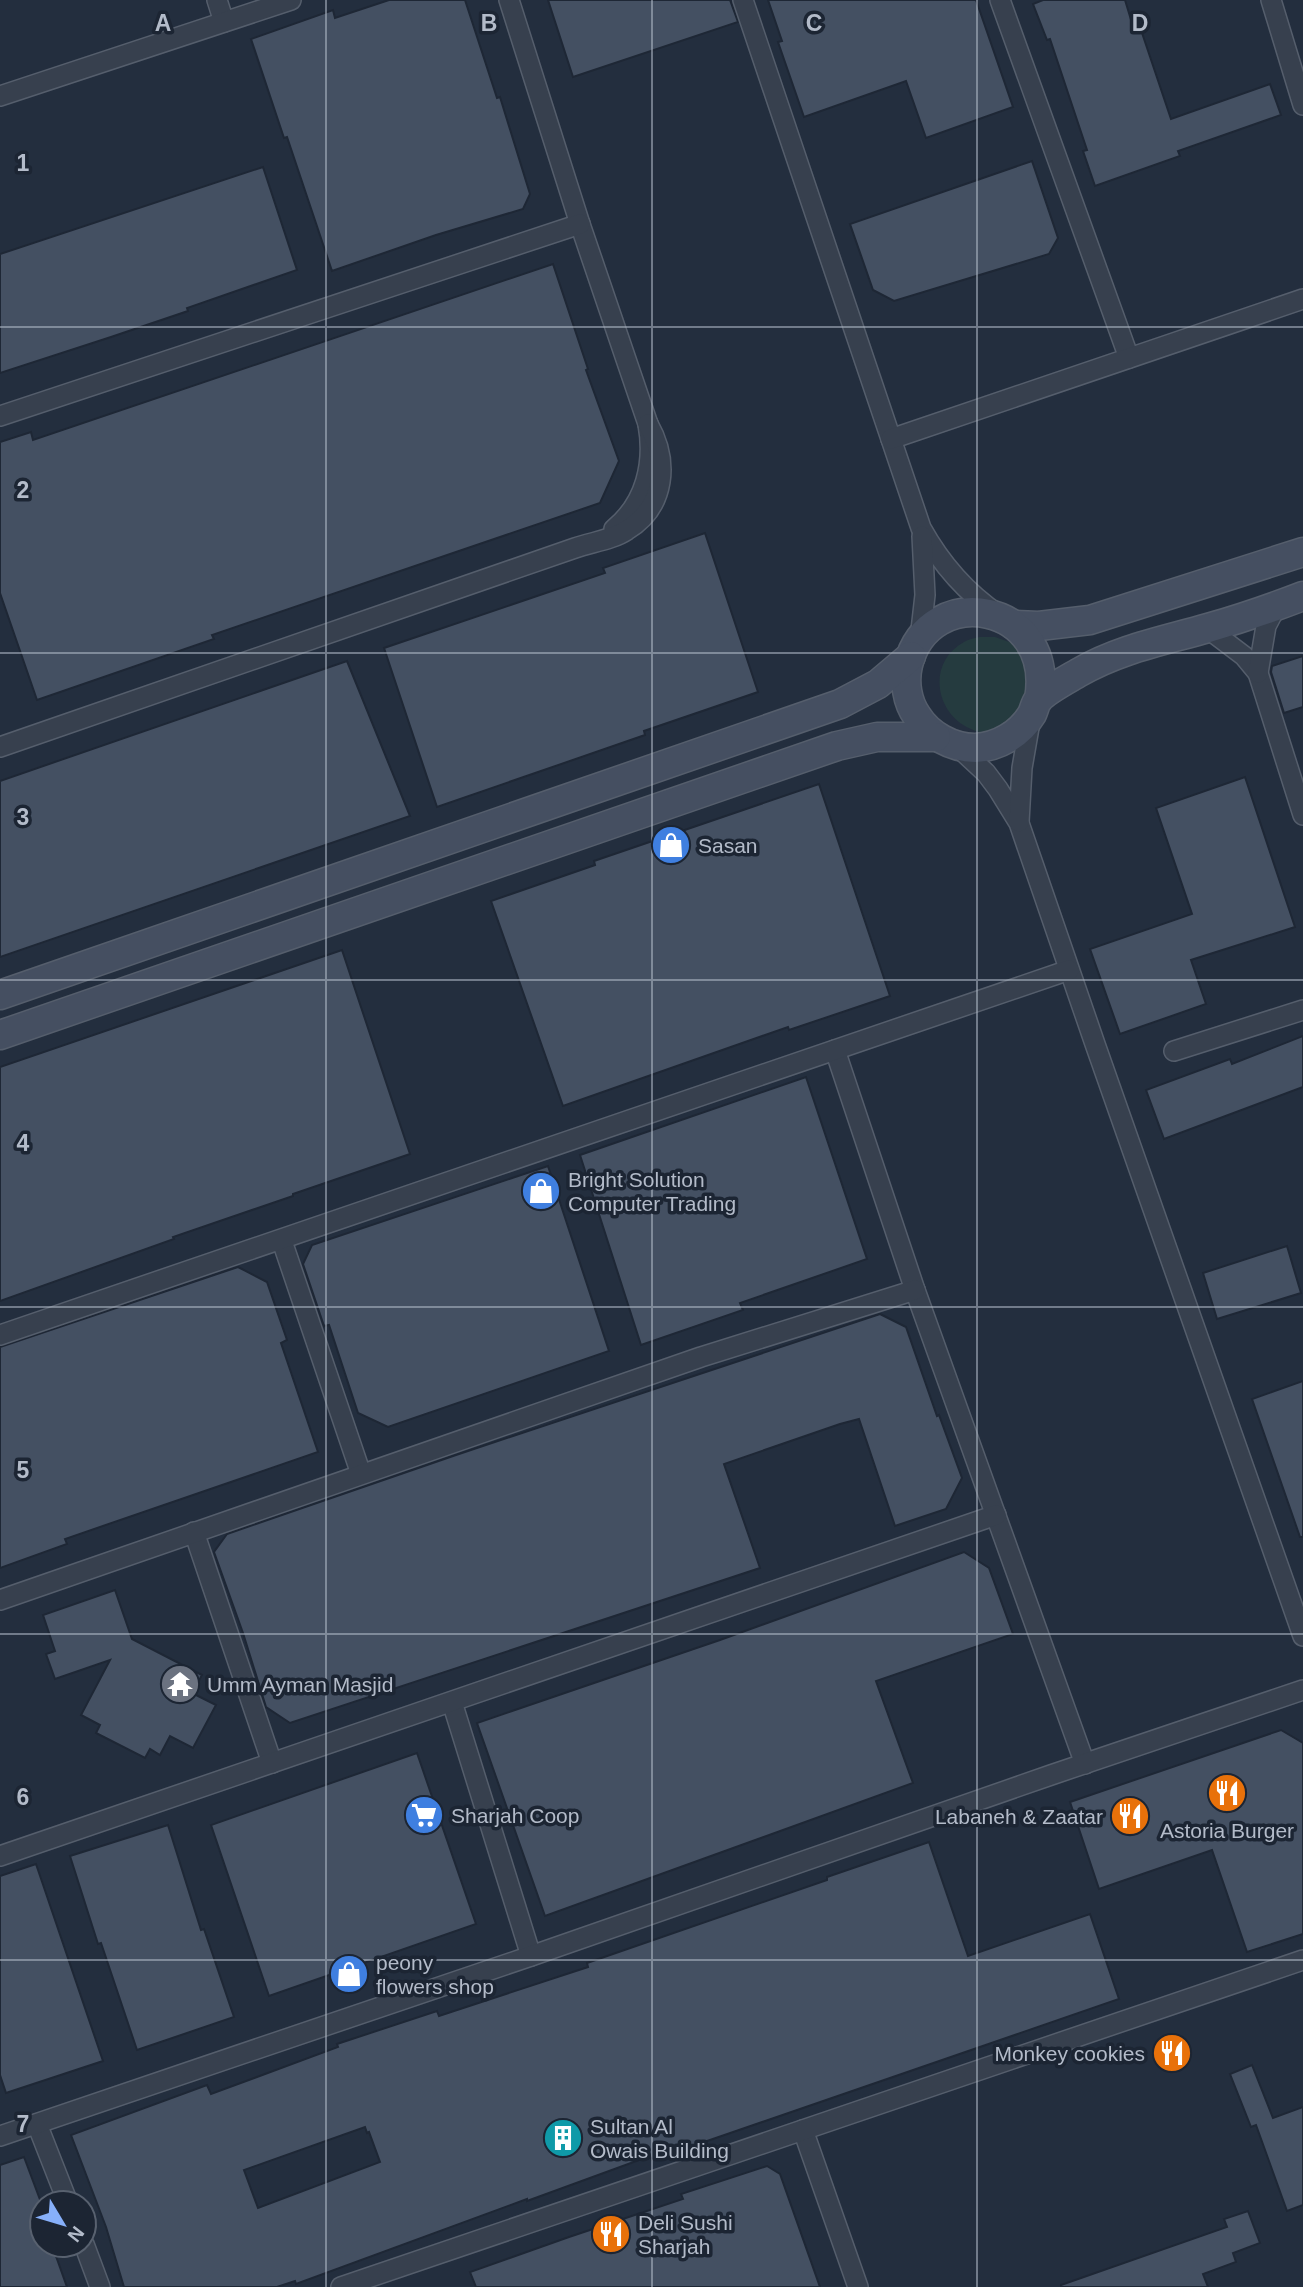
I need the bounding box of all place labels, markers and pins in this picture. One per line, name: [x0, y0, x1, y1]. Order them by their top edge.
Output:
shop icon: Sasan: [650, 824, 692, 866]
place label: Sasan: [698, 834, 758, 857]
place label: Bright Solution Computer Trading: [568, 1168, 736, 1215]
shop icon: Bright Solution Computer Trading: [520, 1170, 562, 1212]
temple icon: Umm Ayman Masjid: [159, 1663, 201, 1705]
place label: Umm Ayman Masjid: [207, 1673, 393, 1696]
restaurant icon: Astoria Burger: [1206, 1772, 1248, 1814]
supermarket icon: Sharjah Coop: [403, 1794, 445, 1836]
restaurant icon: Labaneh & Zaatar: [1109, 1795, 1151, 1837]
place label: Sharjah Coop: [451, 1804, 579, 1827]
place label: Labaneh & Zaatar: [935, 1805, 1103, 1828]
place label: Astoria Burger: [1160, 1819, 1294, 1842]
place label: peony flowers shop: [376, 1951, 494, 1998]
shop icon: peony flowers shop: [328, 1953, 370, 1995]
restaurant icon: Monkey cookies: [1151, 2032, 1193, 2074]
place label: Monkey cookies: [994, 2042, 1145, 2065]
place label: Sultan Al Owais Building: [590, 2115, 729, 2162]
building icon: Sultan Al Owais Building: [542, 2117, 584, 2159]
place label: Deli Sushi Sharjah: [638, 2211, 733, 2258]
restaurant icon: Deli Sushi Sharjah: [590, 2213, 632, 2255]

